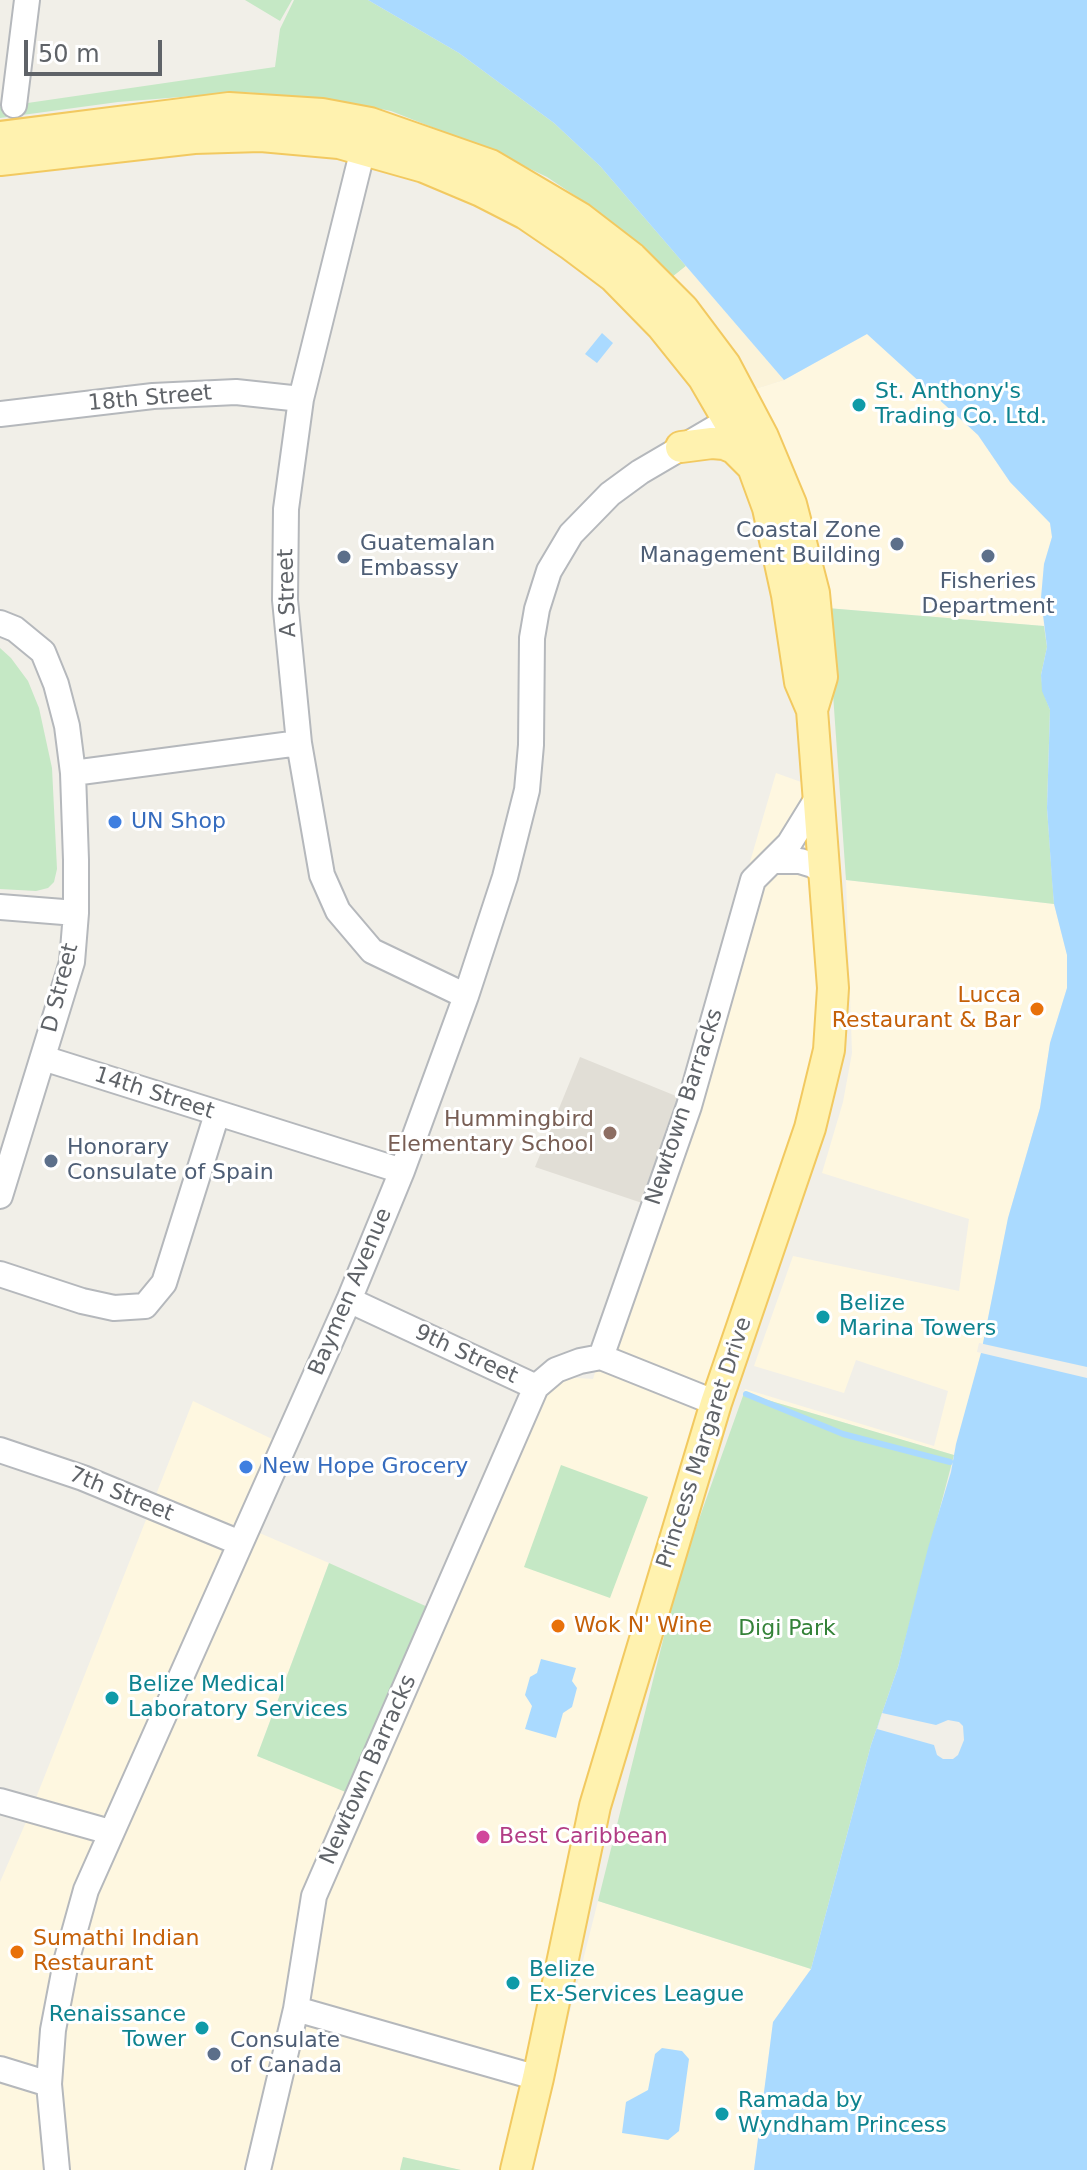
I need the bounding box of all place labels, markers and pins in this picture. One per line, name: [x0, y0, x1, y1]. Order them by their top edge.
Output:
place label: St. Anthony's Trading Co. Ltd.: [875, 379, 1047, 430]
marker: St. Anthony's Trading Co. Ltd.: [850, 396, 868, 414]
place label: Coastal Zone Management Building: [640, 518, 881, 570]
place label: Guatemalan Embassy: [360, 531, 495, 582]
marker: Coastal Zone Management Building: [888, 535, 906, 553]
marker: Fisheries Department: [979, 547, 997, 565]
marker: Guatemalan Embassy: [335, 548, 353, 566]
place label: Fisheries Department: [921, 569, 1055, 620]
place label: UN Shop: [131, 809, 226, 835]
marker: UN Shop: [106, 813, 124, 831]
place label: Lucca Restaurant & Bar: [832, 983, 1021, 1034]
marker: Lucca Restaurant & Bar: [1028, 1000, 1046, 1018]
place label: Hummingbird Elementary School: [387, 1107, 594, 1158]
marker: Hummingbird Elementary School: [601, 1124, 619, 1142]
place label: Honorary Consulate of Spain: [67, 1135, 274, 1186]
marker: Honorary Consulate of Spain: [42, 1152, 60, 1170]
place label: Belize Marina Towers: [839, 1291, 996, 1342]
marker: Belize Marina Towers: [814, 1308, 832, 1326]
place label: New Hope Grocery: [262, 1454, 468, 1480]
marker: New Hope Grocery: [237, 1458, 255, 1476]
place label: Wok N' Wine: [574, 1613, 712, 1639]
marker: Wok N' Wine: [549, 1617, 567, 1635]
place label: Belize Medical Laboratory Services: [128, 1672, 348, 1724]
marker: Belize Medical Laboratory Services: [103, 1689, 121, 1707]
place label: Best Caribbean: [499, 1824, 668, 1850]
marker: Best Caribbean: [474, 1828, 492, 1846]
place label: Sumathi Indian Restaurant: [33, 1926, 199, 1978]
marker: Sumathi Indian Restaurant: [8, 1943, 26, 1961]
place label: Belize Ex-Services League: [529, 1957, 744, 2008]
marker: Belize Ex-Services League: [504, 1974, 522, 1992]
place label: Renaissance Tower: [49, 2002, 186, 2054]
marker: Renaissance Tower: [193, 2019, 211, 2037]
place label: Consulate of Canada: [230, 2028, 342, 2080]
marker: Consulate of Canada: [205, 2045, 223, 2063]
place label: Ramada by Wyndham Princess: [738, 2088, 947, 2140]
marker: Ramada by Wyndham Princess: [713, 2105, 731, 2123]

